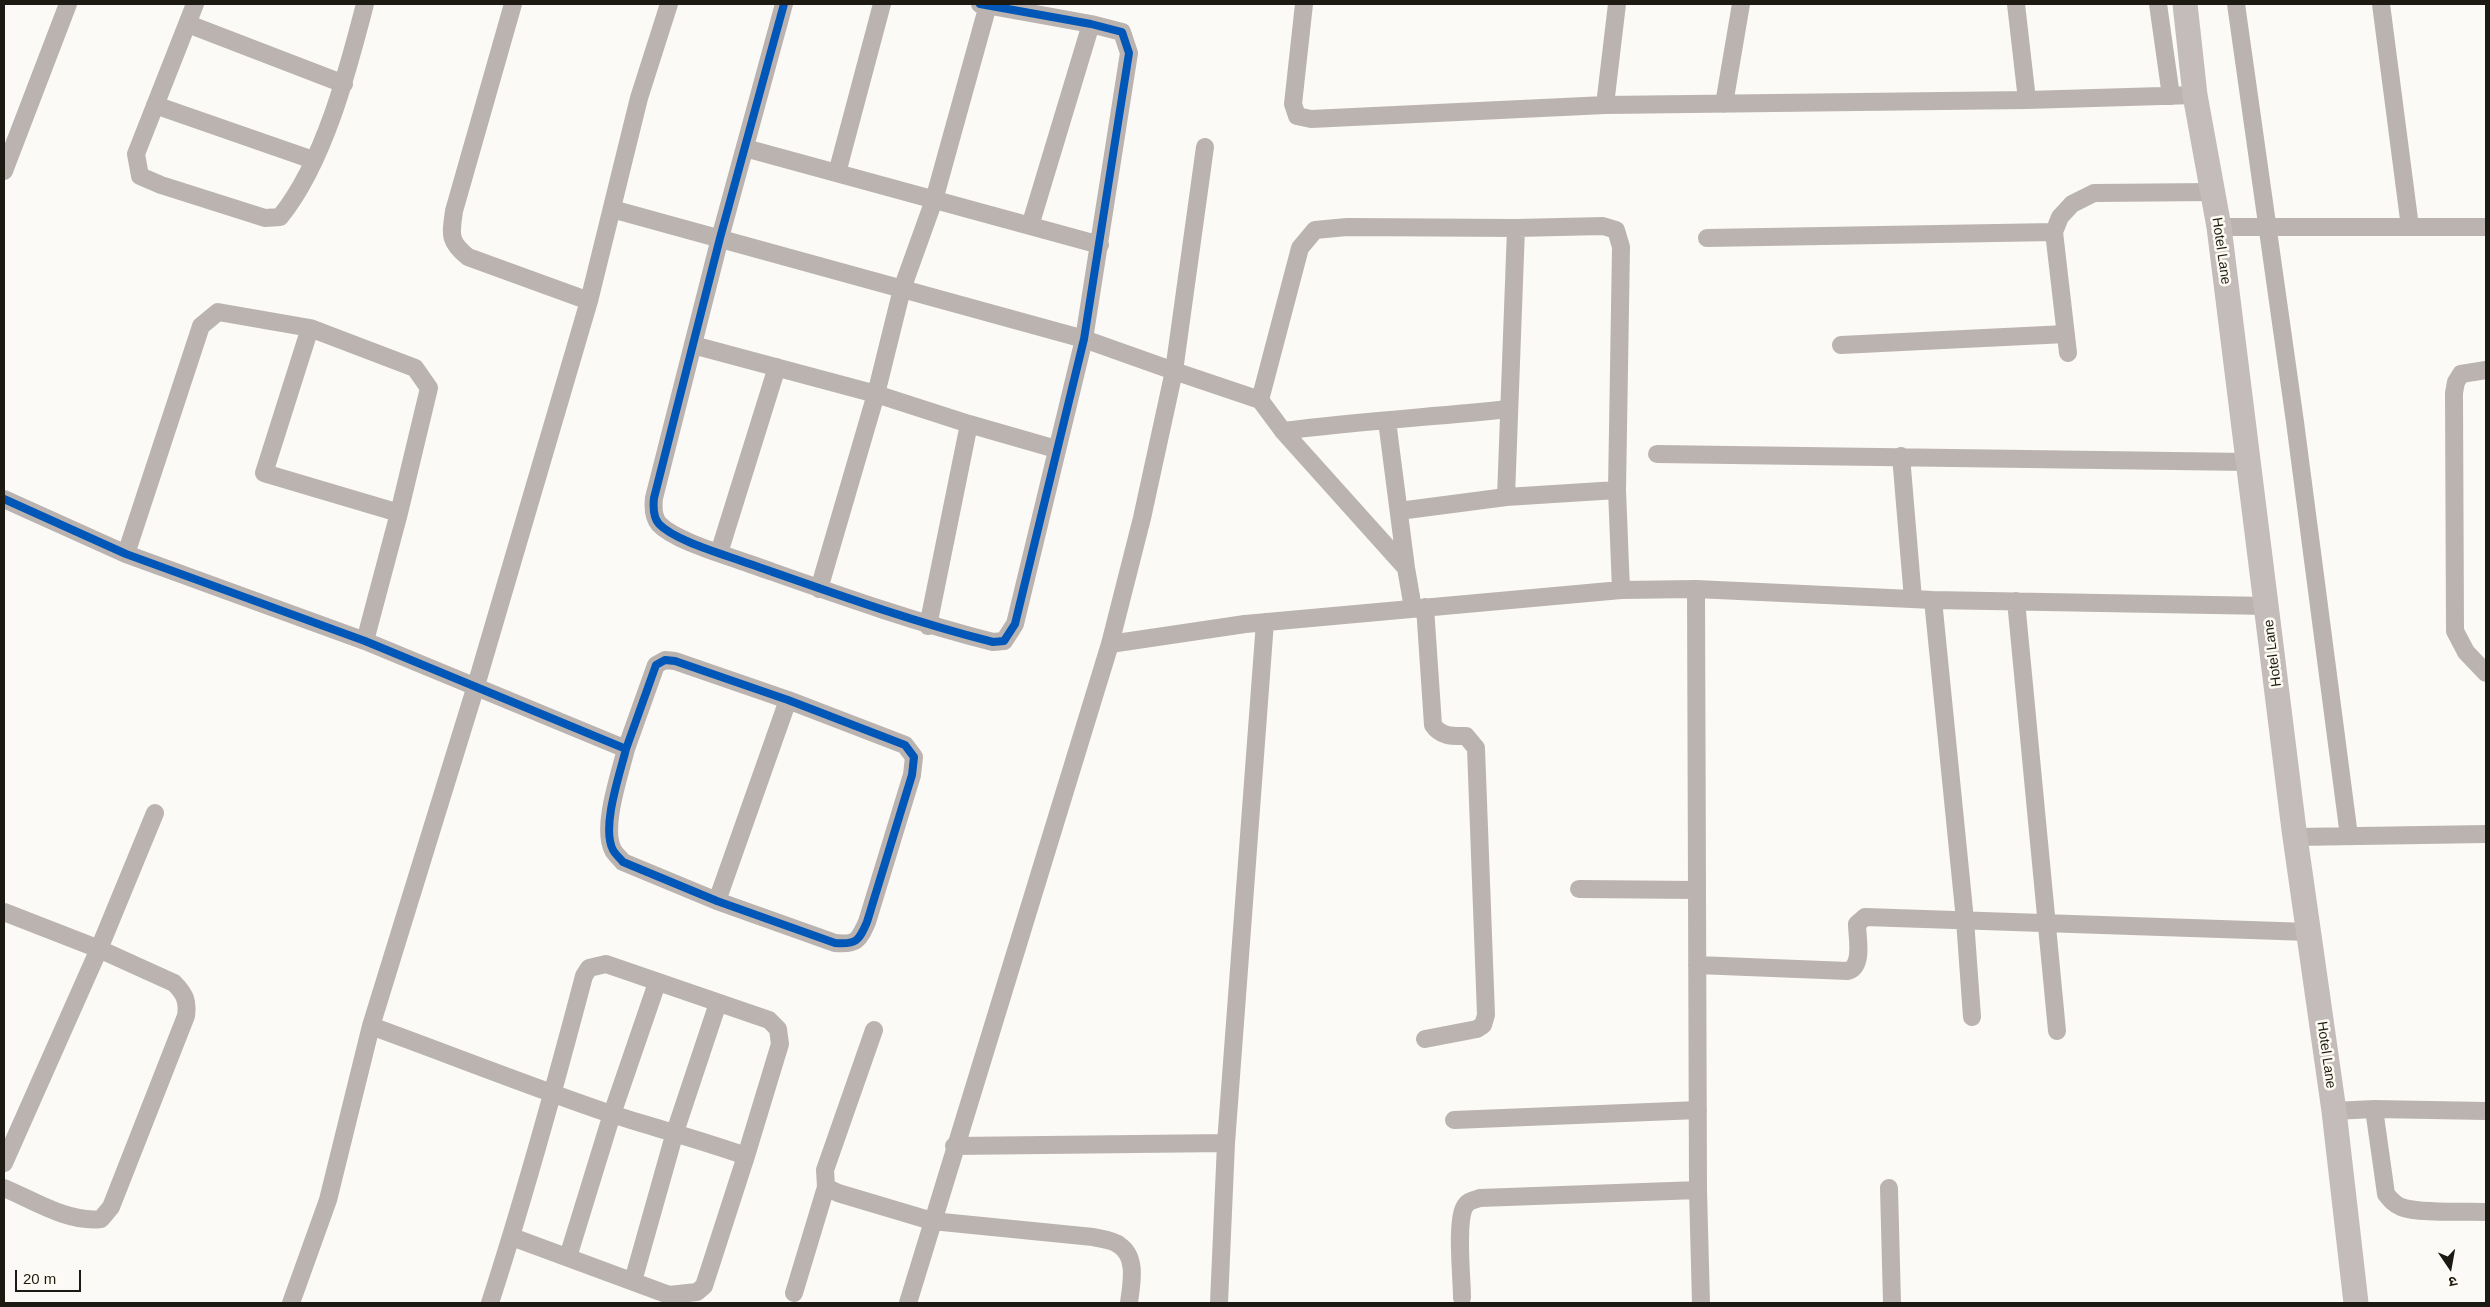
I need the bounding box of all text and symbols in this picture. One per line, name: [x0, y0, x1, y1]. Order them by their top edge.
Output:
street label: Hotel Lane: [2208, 216, 2234, 286]
street label: Hotel Lane: [2261, 618, 2285, 688]
street label: Hotel Lane: [2313, 1020, 2339, 1090]
north arrow: [2425, 1242, 2475, 1292]
scale bar: [18, 1260, 84, 1292]
text: 20 m: [23, 1270, 56, 1287]
text: उ: [2447, 1273, 2459, 1290]

